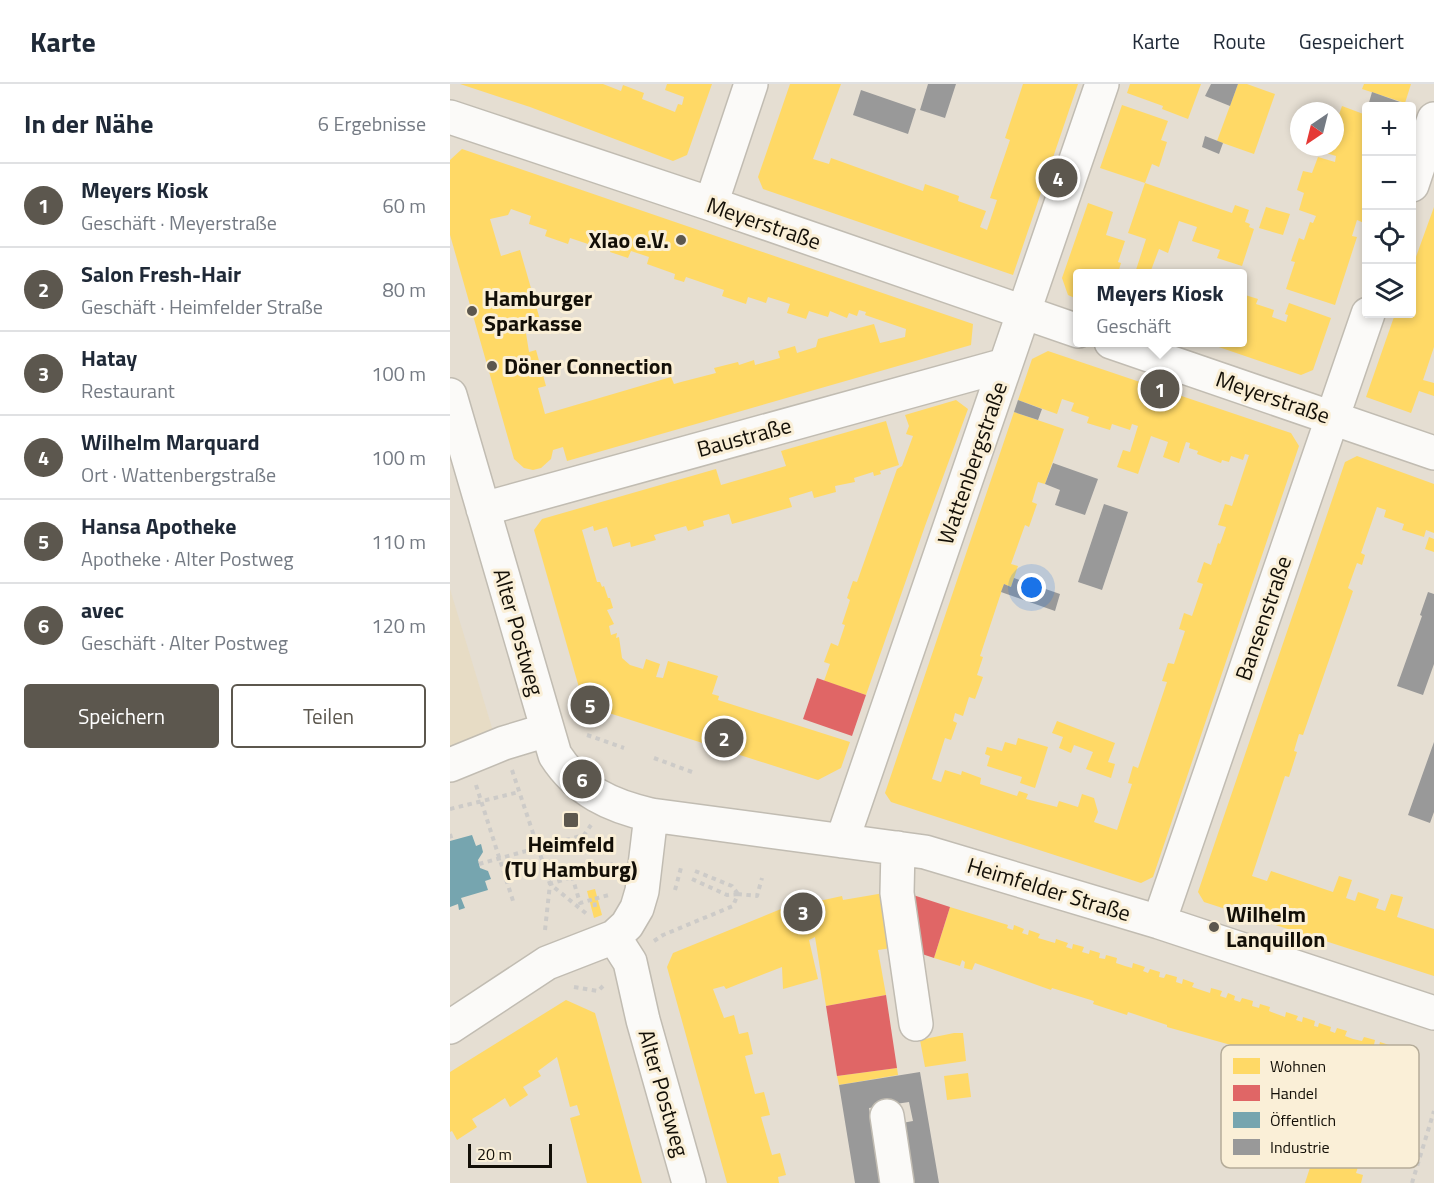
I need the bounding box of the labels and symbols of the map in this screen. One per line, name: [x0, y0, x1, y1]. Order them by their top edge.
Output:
north arrow: [1290, 102, 1344, 156]
pin: 4: [1038, 156, 1078, 200]
street label: Meyerstraße: [702, 188, 826, 258]
place label: Xlao e.V.: [589, 223, 669, 257]
marker: Xlao e.V.: [674, 233, 688, 247]
place label: Hamburger Sparkasse: [484, 281, 592, 340]
marker: Hamburger Sparkasse: [465, 304, 479, 318]
place label: Döner Connection: [504, 349, 673, 383]
marker: Döner Connection: [485, 359, 499, 373]
street label: Meyerstraße: [1211, 362, 1335, 432]
pin: 1: [1140, 366, 1180, 412]
street label: Wattenbergstraße: [928, 377, 1016, 549]
street label: Baustraße: [693, 408, 795, 466]
street label: Bansenstraße: [1226, 551, 1300, 685]
street label: Alter Postweg: [485, 564, 553, 700]
your location: [1017, 573, 1046, 602]
pin: 5: [570, 682, 610, 728]
pin: 2: [704, 716, 744, 760]
pin: 6: [562, 756, 602, 802]
marker: Heimfeld (TU Hamburg): [562, 811, 580, 829]
place label: Heimfeld (TU Hamburg): [504, 827, 638, 886]
street label: Heimfelder Straße: [963, 848, 1135, 930]
pin: 3: [784, 890, 822, 934]
place label: Wilhelm Lanquillon: [1226, 897, 1325, 956]
marker: Wilhelm Lanquillon: [1207, 920, 1221, 934]
street label: Alter Postweg: [630, 1025, 698, 1161]
legend: [1221, 1045, 1419, 1168]
text: Wohnen: [1270, 1054, 1326, 1078]
text: Handel: [1270, 1081, 1318, 1105]
text: Öffentlich: [1270, 1108, 1336, 1132]
text: Industrie: [1270, 1135, 1330, 1159]
scale bar: [468, 1141, 552, 1168]

